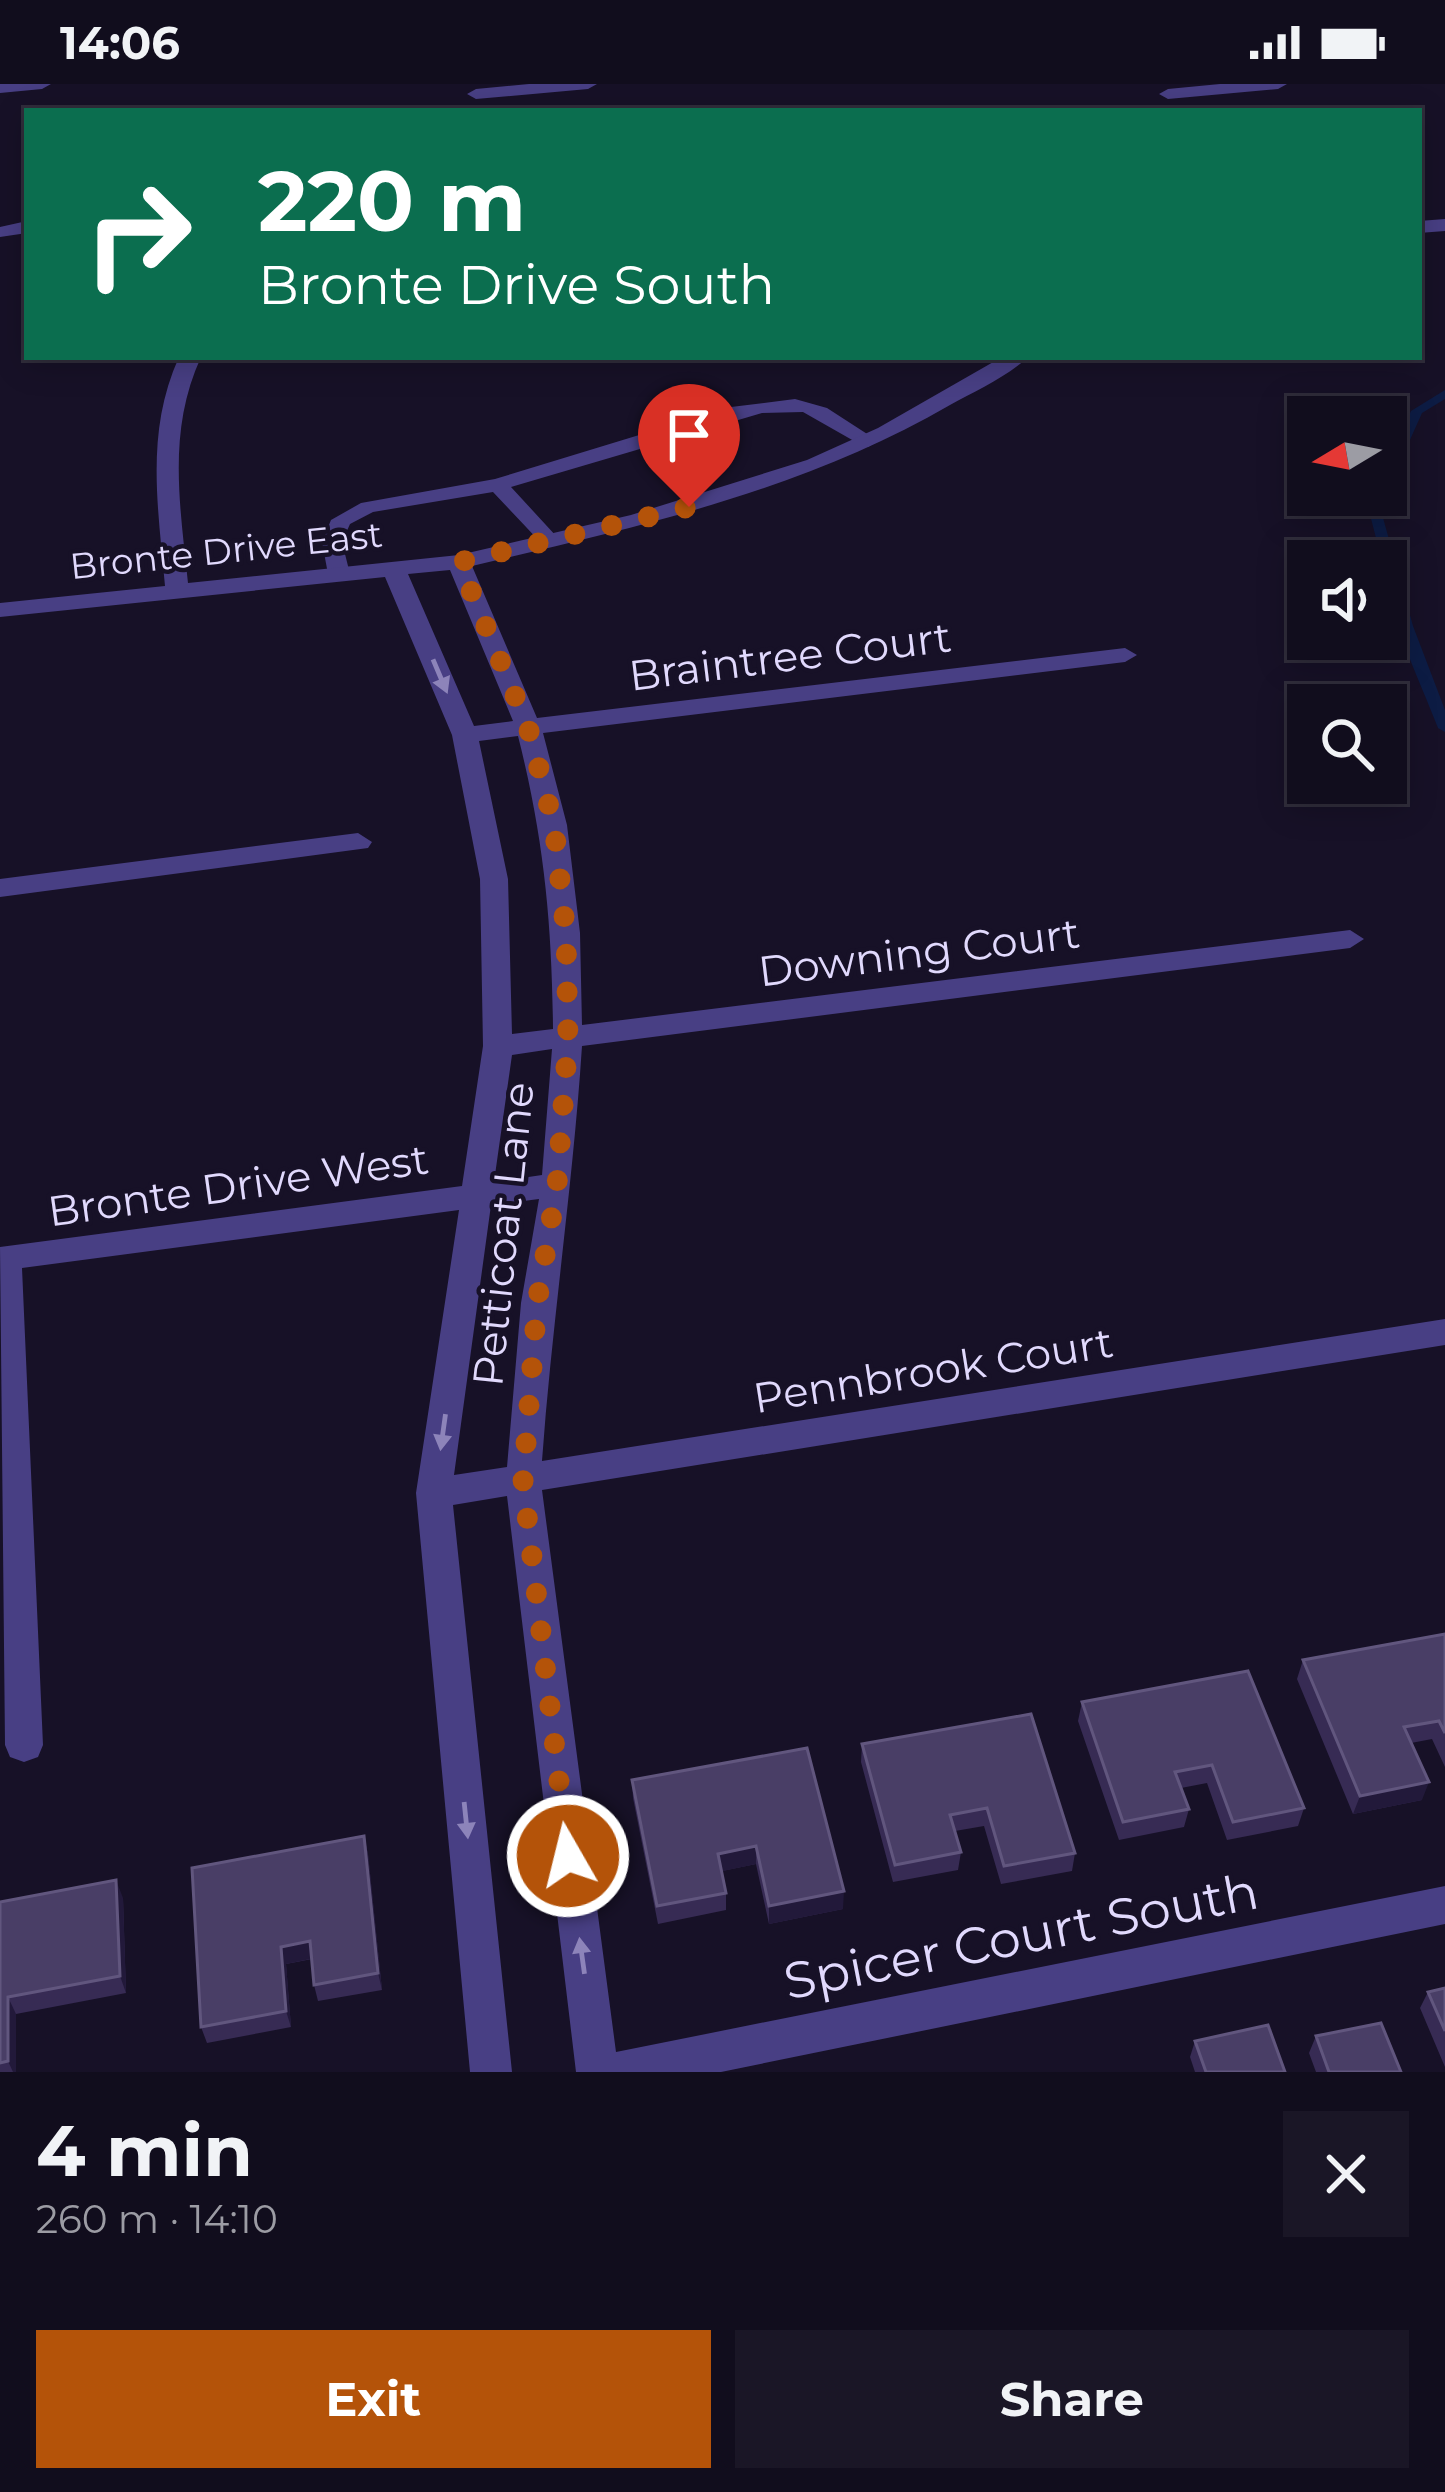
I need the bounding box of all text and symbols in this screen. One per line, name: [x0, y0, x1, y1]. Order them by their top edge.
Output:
text: 14:06: [60, 15, 180, 70]
text: 220 m: [258, 150, 526, 252]
icon: right: [60, 156, 216, 312]
text: Bronte Drive South: [258, 252, 775, 318]
pin: [638, 384, 740, 507]
north arrow: [1287, 396, 1407, 516]
map controls: [1287, 396, 1407, 804]
icon: arrive: [656, 402, 722, 468]
street label: Bronte Drive East: [68, 512, 384, 588]
button: sound: [1287, 540, 1407, 660]
street label: Braintree Court: [626, 610, 954, 702]
one-way arrow: [431, 659, 450, 695]
button: search: [1287, 684, 1407, 804]
street label: Downing Court: [755, 907, 1083, 997]
street label: Petticoat Lane: [461, 1079, 545, 1389]
street label: Bronte Drive West: [44, 1133, 432, 1237]
street label: Pennbrook Court: [750, 1316, 1116, 1424]
one-way arrow: [433, 1414, 452, 1451]
position arrow: [505, 1793, 631, 1919]
one-way arrow: [457, 1802, 476, 1839]
street label: Spicer Court South: [779, 1860, 1263, 2012]
one-way arrow: [572, 1937, 591, 1974]
text: 4 min: [36, 2106, 253, 2194]
button: close: [1283, 2111, 1409, 2237]
text: 260 m · 14:10: [36, 2195, 278, 2243]
button: Exit: [36, 2330, 711, 2468]
button: Share: [735, 2330, 1409, 2468]

